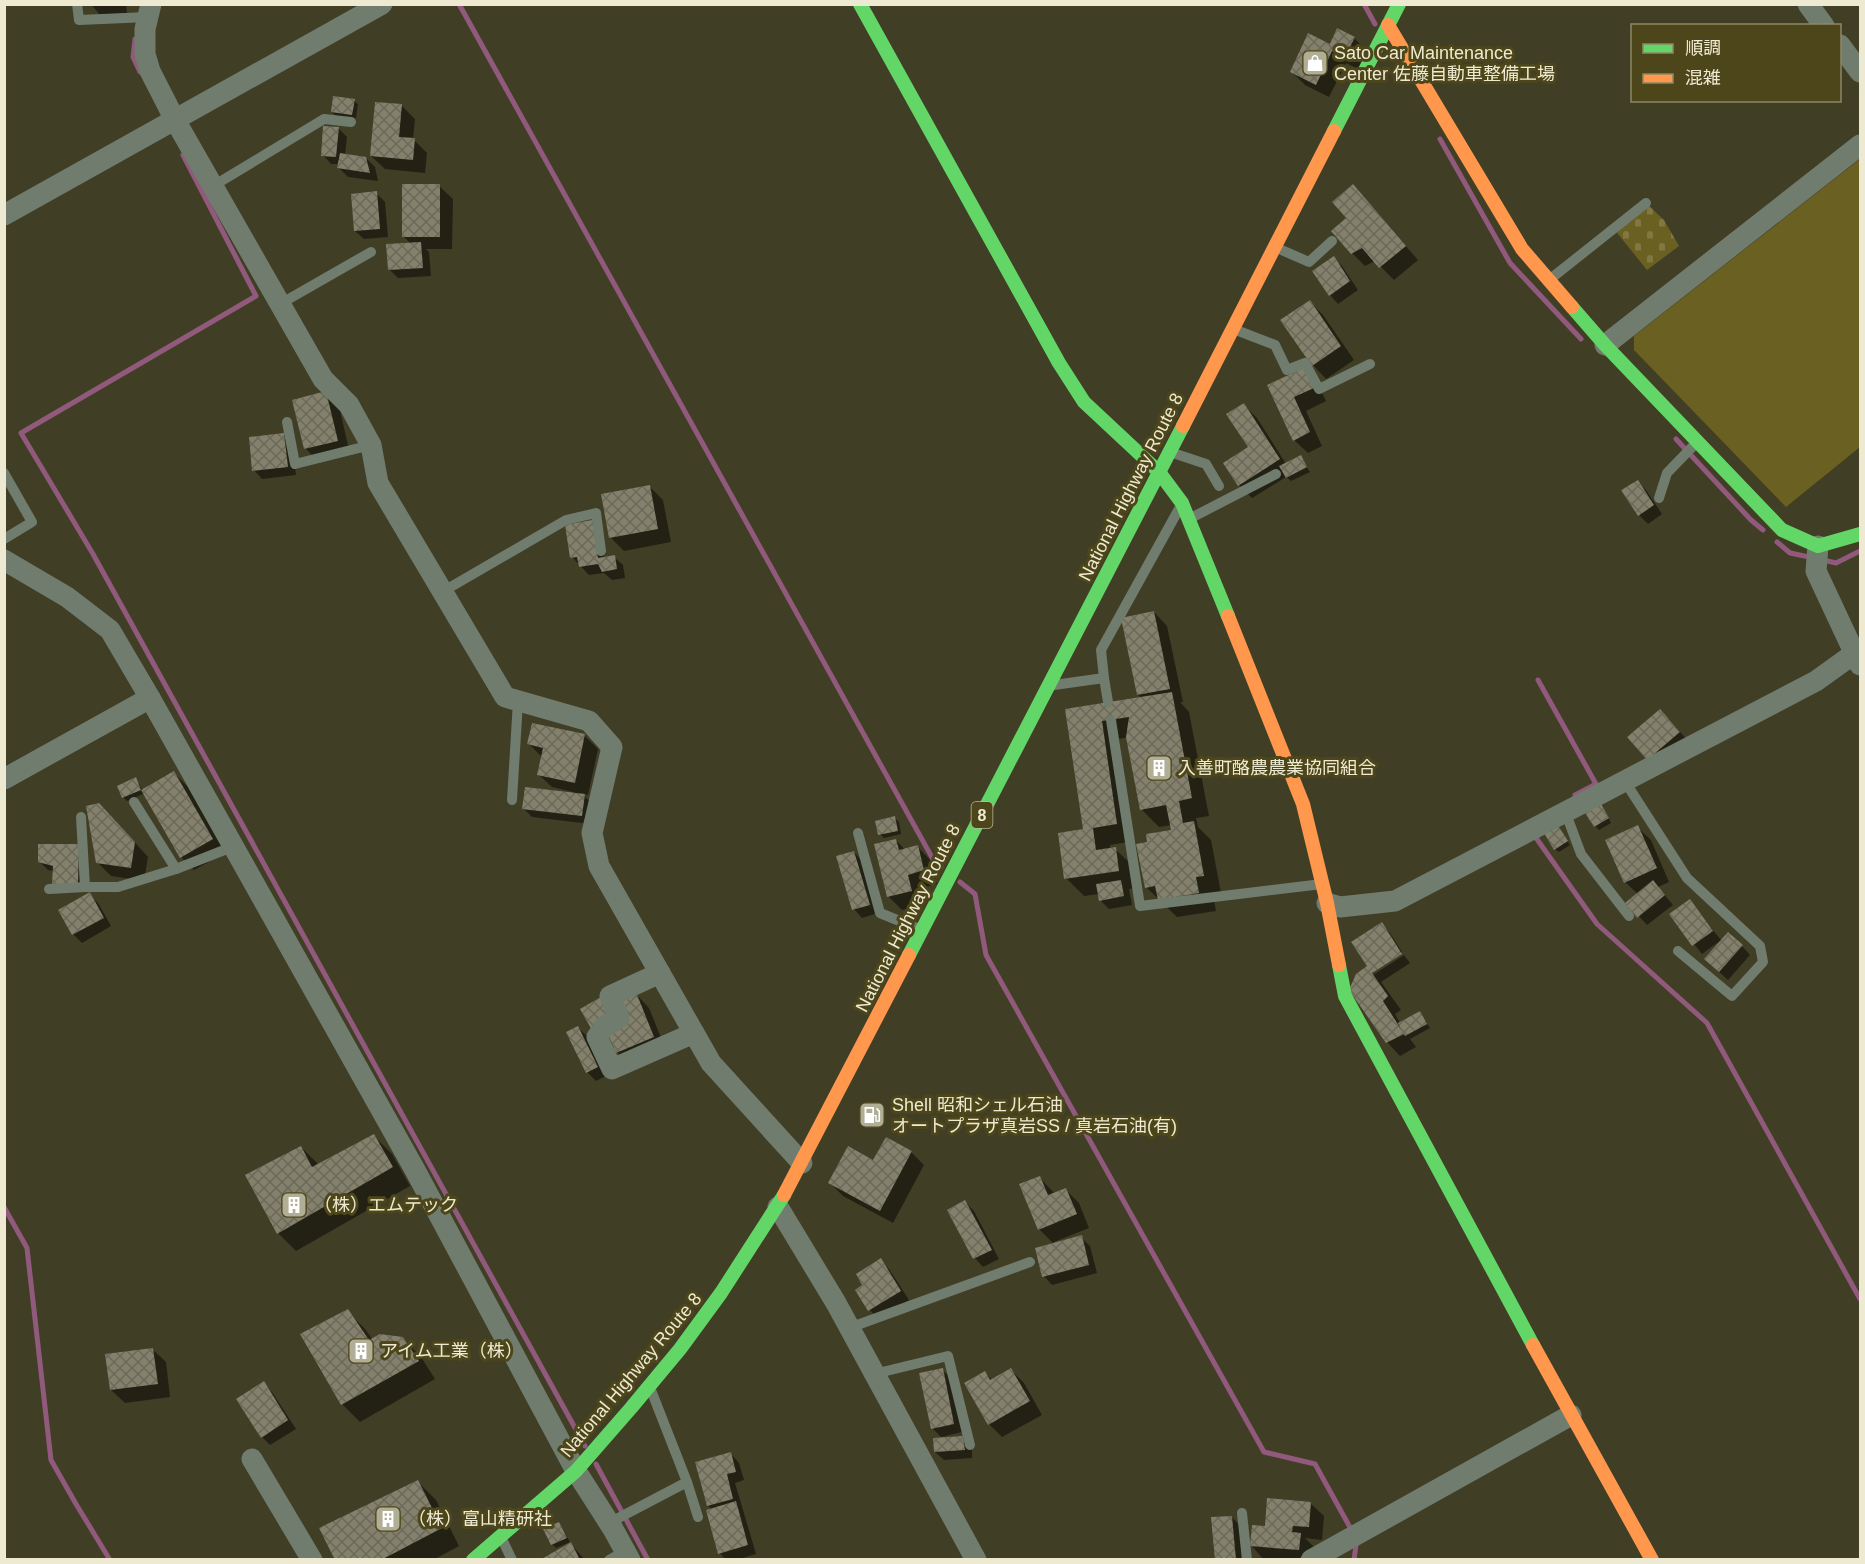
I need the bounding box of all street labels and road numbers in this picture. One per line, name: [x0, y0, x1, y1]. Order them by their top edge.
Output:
street label: National Highway Route 8: [1075, 390, 1187, 584]
road number: 8: [972, 802, 992, 828]
street label: National Highway Route 8: [852, 821, 964, 1015]
street label: National Highway Route 8: [556, 1289, 706, 1461]

